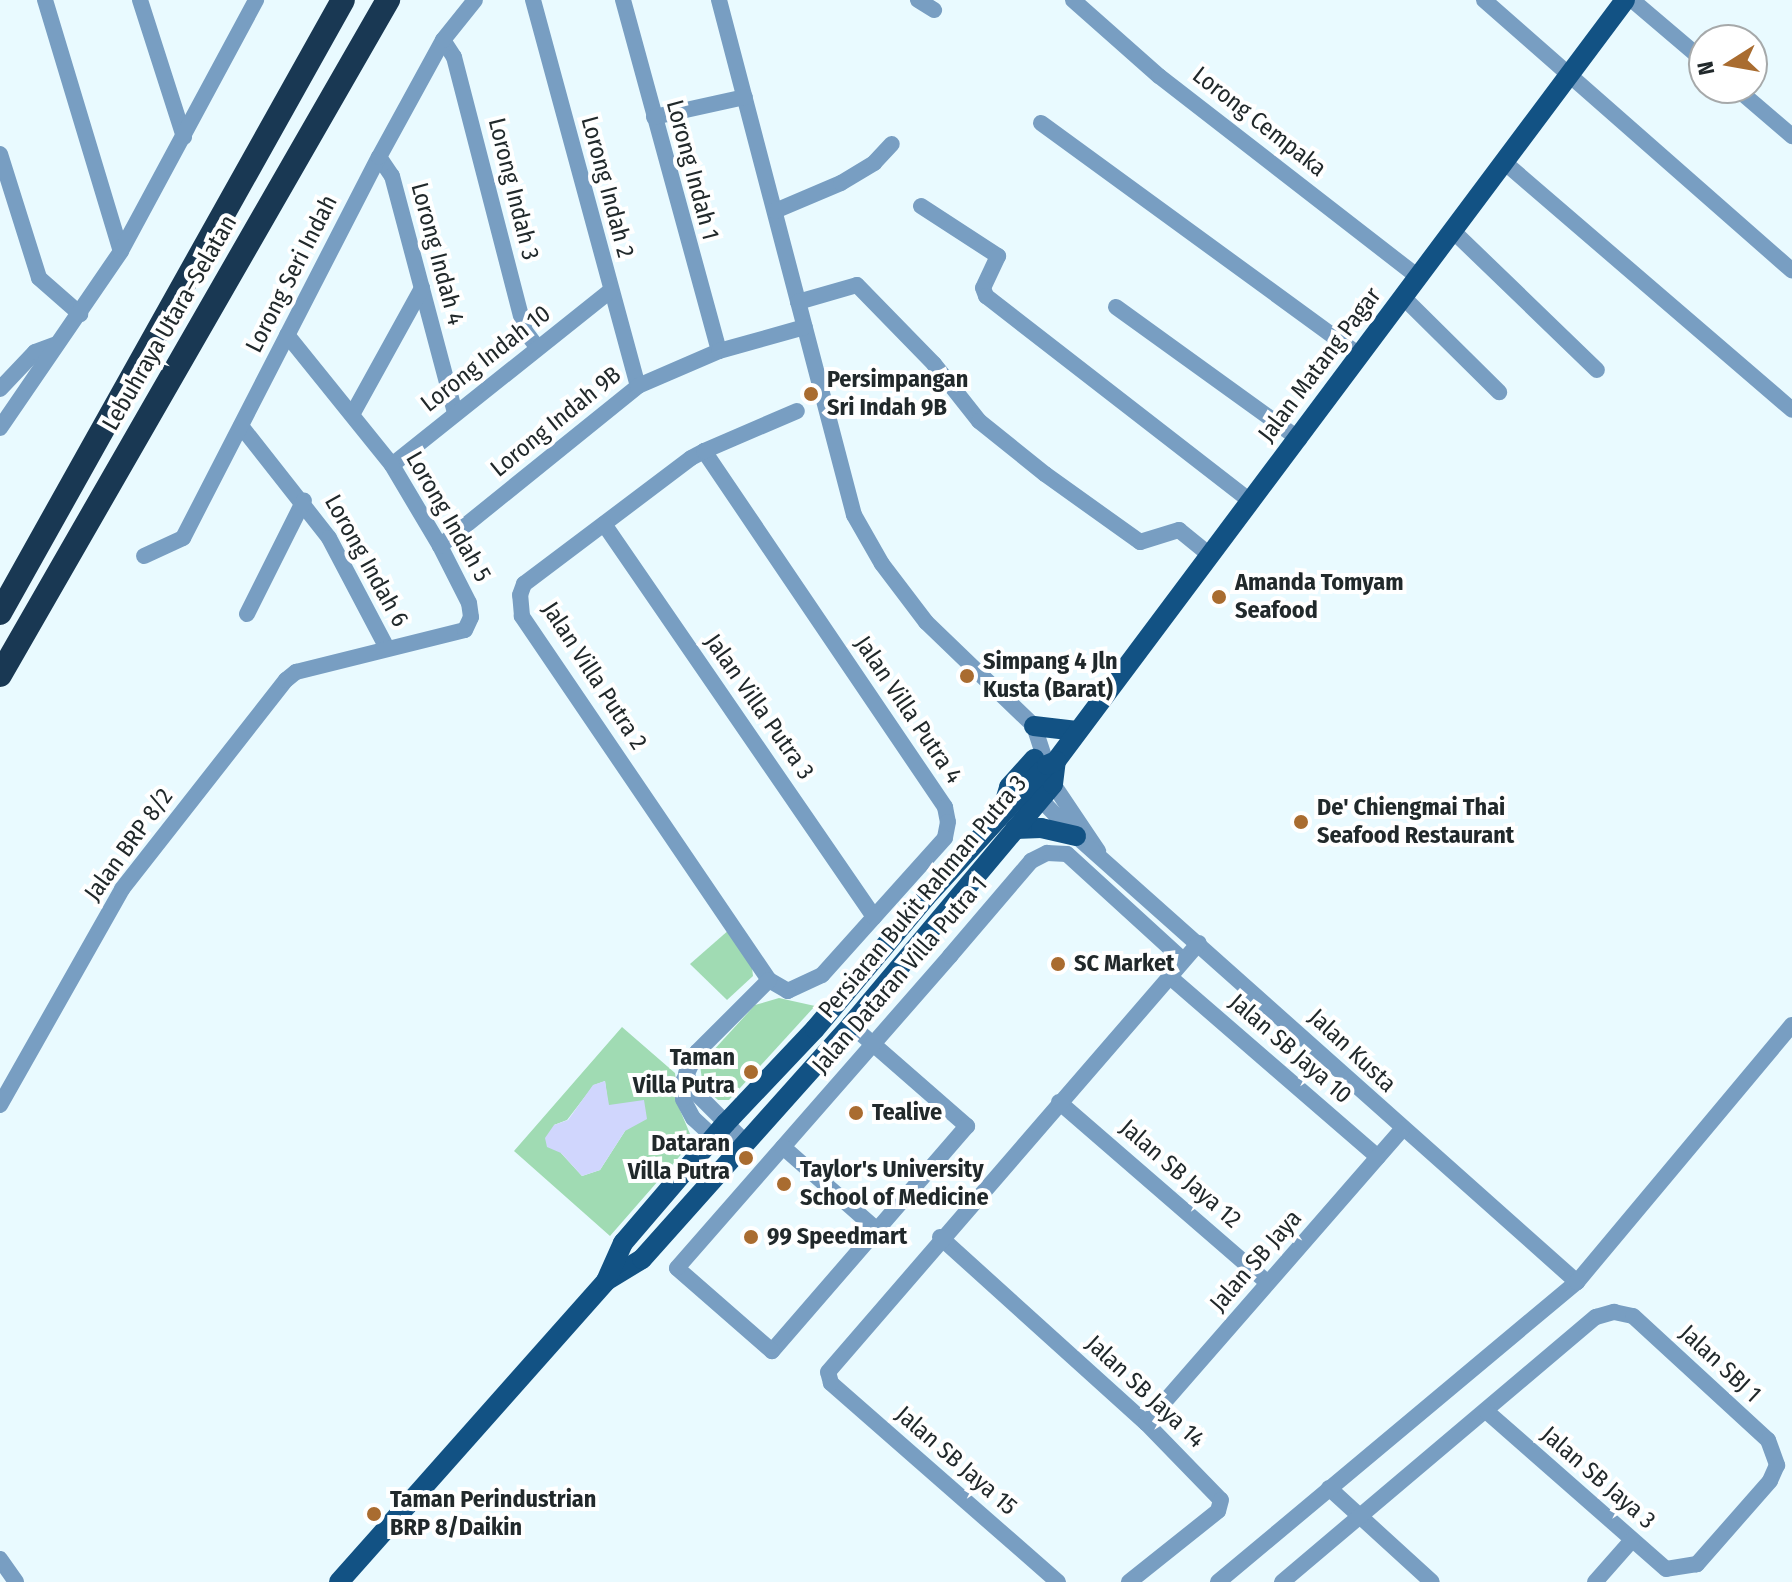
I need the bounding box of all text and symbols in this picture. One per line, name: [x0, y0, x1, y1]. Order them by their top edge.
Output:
north arrow: [1688, 24, 1768, 104]
text: N: [1691, 59, 1720, 77]
street label: Lorong Cempaka: [1186, 61, 1332, 183]
street label: Lorong Indah 1: [659, 97, 725, 243]
street label: Lorong Indah 2: [574, 113, 640, 261]
street label: Lorong Indah 3: [481, 115, 545, 263]
street label: Lorong Indah 4: [404, 180, 470, 328]
street label: Lorong Seri Indah: [240, 191, 344, 357]
street label: Lebuhraya Utara–Selatan: [97, 210, 243, 436]
street label: Jalan Matang Pagar: [1253, 282, 1387, 448]
street label: Lorong Indah 10: [416, 300, 556, 418]
street label: Lorong Indah 9B: [485, 361, 627, 483]
place label: Persimpangan Sri Indah 9B: [827, 366, 968, 422]
marker: Persimpangan Sri Indah 9B: [802, 385, 820, 403]
street label: Lorong Indah 5: [399, 447, 497, 587]
street label: Lorong Indah 6: [318, 490, 414, 632]
place label: Amanda Tomyam Seafood: [1235, 569, 1403, 625]
marker: Amanda Tomyam Seafood: [1210, 588, 1228, 606]
street label: Jalan Villa Putra 2: [535, 597, 653, 755]
street label: Jalan Villa Putra 3: [698, 629, 820, 785]
street label: Jalan Villa Putra 4: [848, 631, 968, 789]
place label: Simpang 4 Jln Kusta (Barat): [983, 648, 1118, 704]
marker: Simpang 4 Jln Kusta (Barat): [958, 667, 976, 685]
street label: Persiaran Bukit Rahman Putra 3: [813, 770, 1033, 1024]
street label: Jalan BRP 8/2: [79, 783, 179, 907]
place label: De' Chiengmai Thai Seafood Restaurant: [1317, 794, 1514, 850]
marker: De' Chiengmai Thai Seafood Restaurant: [1292, 813, 1310, 831]
street label: Jalan Dataran Villa Putra 1: [807, 870, 993, 1080]
place label: SC Market: [1074, 950, 1175, 978]
marker: SC Market: [1049, 955, 1067, 973]
street label: Jalan SB Jaya 10: [1223, 988, 1357, 1110]
street label: Jalan Kusta: [1302, 1003, 1402, 1099]
place label: Taman Villa Putra: [633, 1044, 735, 1100]
marker: Taman Villa Putra: [742, 1063, 760, 1081]
place label: Tealive: [872, 1099, 942, 1127]
marker: Tealive: [847, 1104, 865, 1122]
street label: Jalan SB Jaya 12: [1114, 1114, 1246, 1234]
place label: Dataran Villa Putra: [628, 1130, 730, 1186]
marker: Dataran Villa Putra: [737, 1149, 755, 1167]
place label: Taylor's University School of Medicine: [800, 1156, 989, 1212]
marker: Taylor's University School of Medicine: [775, 1175, 793, 1193]
street label: Jalan SB Jaya: [1204, 1204, 1308, 1318]
place label: 99 Speedmart: [767, 1223, 907, 1251]
marker: 99 Speedmart: [742, 1228, 760, 1246]
street label: Jalan SBJ 1: [1673, 1319, 1767, 1409]
street label: Jalan SB Jaya 14: [1080, 1330, 1210, 1454]
street label: Jalan SB Jaya 15: [890, 1401, 1022, 1521]
street label: Jalan SB Jaya 3: [1535, 1421, 1661, 1535]
place label: Taman Perindustrian BRP 8/Daikin: [390, 1486, 596, 1542]
marker: Taman Perindustrian BRP 8/Daikin: [365, 1505, 383, 1523]

